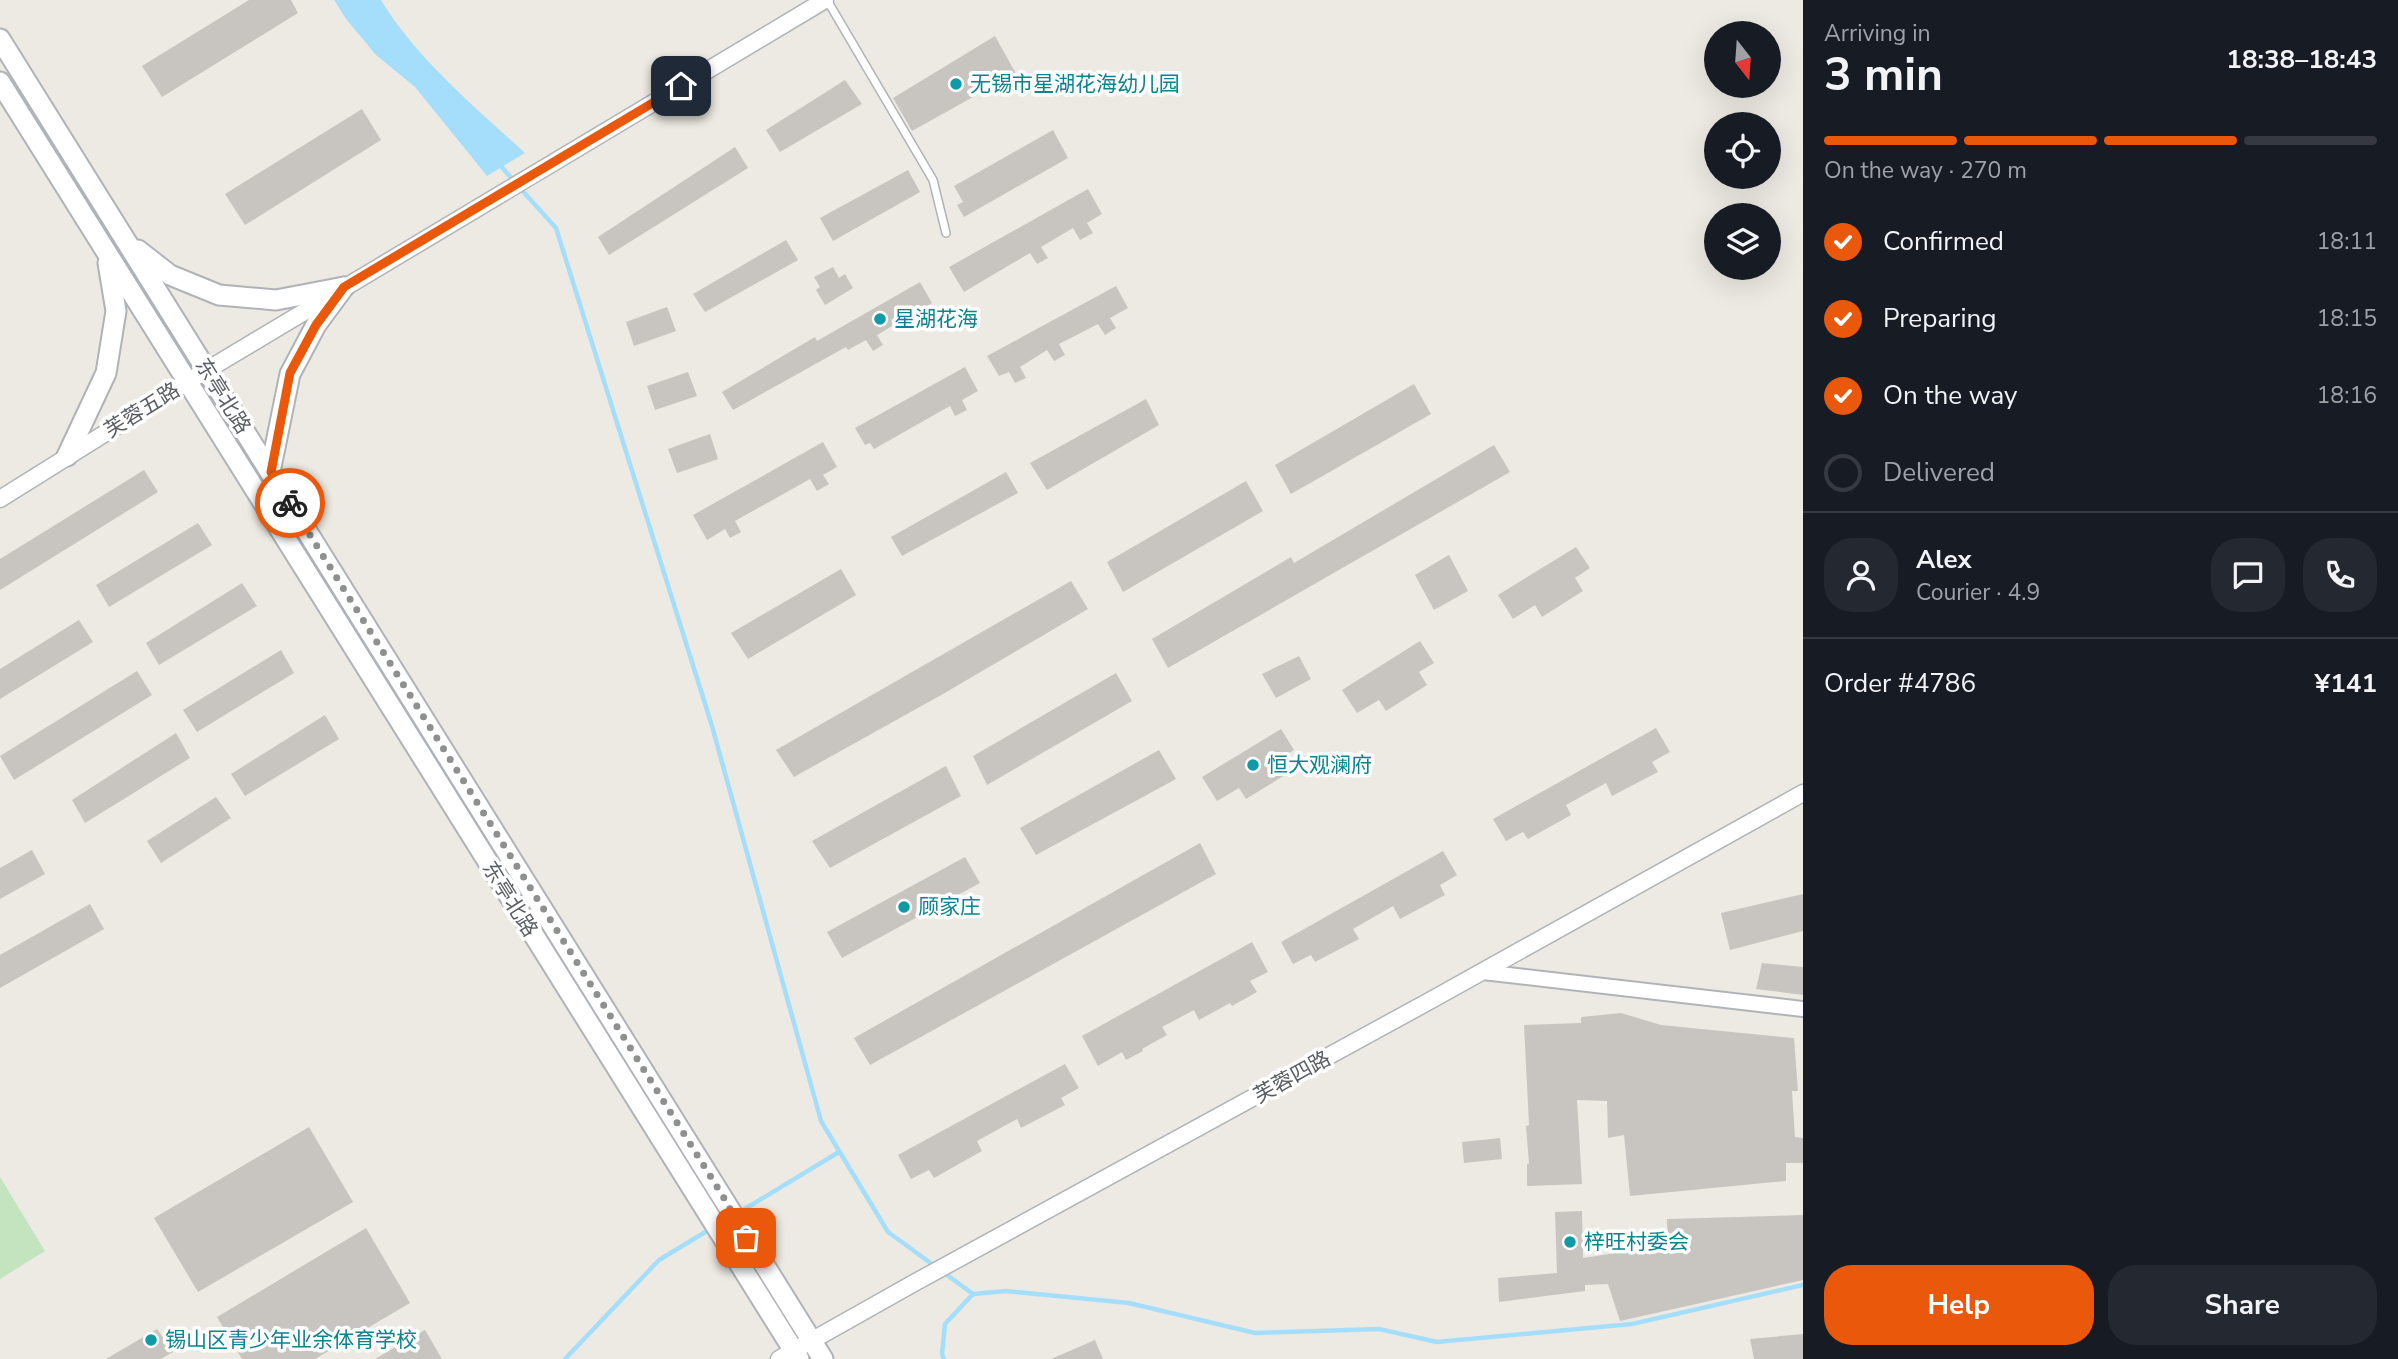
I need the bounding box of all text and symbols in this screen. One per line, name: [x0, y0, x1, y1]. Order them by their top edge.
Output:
text: Arriving in: [1824, 18, 1931, 49]
north arrow: [1704, 21, 1782, 98]
map controls: [1704, 21, 1781, 280]
text: 18:38–18:43: [2226, 42, 2377, 77]
text: 3 min: [1824, 43, 1943, 106]
pin: [651, 56, 711, 116]
icon: home: [662, 67, 700, 105]
place label: 无锡市星湖花海幼儿园: [970, 70, 1180, 98]
marker: 无锡市星湖花海幼儿园: [948, 76, 964, 92]
button: locate: [1704, 112, 1781, 189]
text: On the way · 270 m: [1824, 155, 2027, 186]
button: layers: [1704, 203, 1781, 280]
icon: check: [1824, 223, 1862, 261]
text: Confirmed: [1883, 224, 2004, 259]
text: 18:11: [2317, 226, 2377, 257]
icon: check: [1824, 300, 1862, 338]
text: Preparing: [1883, 301, 1996, 336]
text: 18:15: [2317, 303, 2377, 334]
place label: 星湖花海: [894, 305, 978, 333]
marker: 星湖花海: [872, 311, 888, 327]
street label: 东亭北路: [189, 353, 257, 439]
street label: 芙蓉五路: [99, 376, 185, 444]
icon: check: [1824, 377, 1862, 415]
text: On the way: [1883, 378, 2017, 413]
text: 18:16: [2317, 380, 2377, 411]
text: Delivered: [1883, 455, 1995, 490]
courier: [255, 468, 325, 538]
icon: bike: [271, 484, 309, 522]
button: person: [1824, 538, 1898, 612]
button: chat: [2211, 538, 2285, 612]
button: phone: [2303, 538, 2377, 612]
text: Alex: [1916, 542, 1972, 577]
text: Courier · 4.9: [1916, 577, 2040, 608]
text: Order #4786: [1824, 666, 1976, 701]
text: ¥141: [2315, 666, 2377, 701]
place label: 恒大观澜府: [1267, 751, 1372, 779]
marker: 恒大观澜府: [1245, 757, 1261, 773]
street label: 东亭北路: [476, 856, 544, 942]
place label: 顾家庄: [918, 893, 981, 921]
marker: 顾家庄: [896, 899, 912, 915]
street label: 芙蓉四路: [1248, 1044, 1336, 1110]
pin: [716, 1208, 776, 1268]
icon: bag: [727, 1219, 765, 1257]
place label: 梓旺村委会: [1584, 1228, 1689, 1256]
marker: 梓旺村委会: [1562, 1234, 1578, 1250]
button: Help: [1824, 1265, 2094, 1345]
button: Share: [2108, 1265, 2377, 1345]
place label: 锡山区青少年业余体育学校: [165, 1326, 417, 1354]
marker: 锡山区青少年业余体育学校: [143, 1332, 159, 1348]

